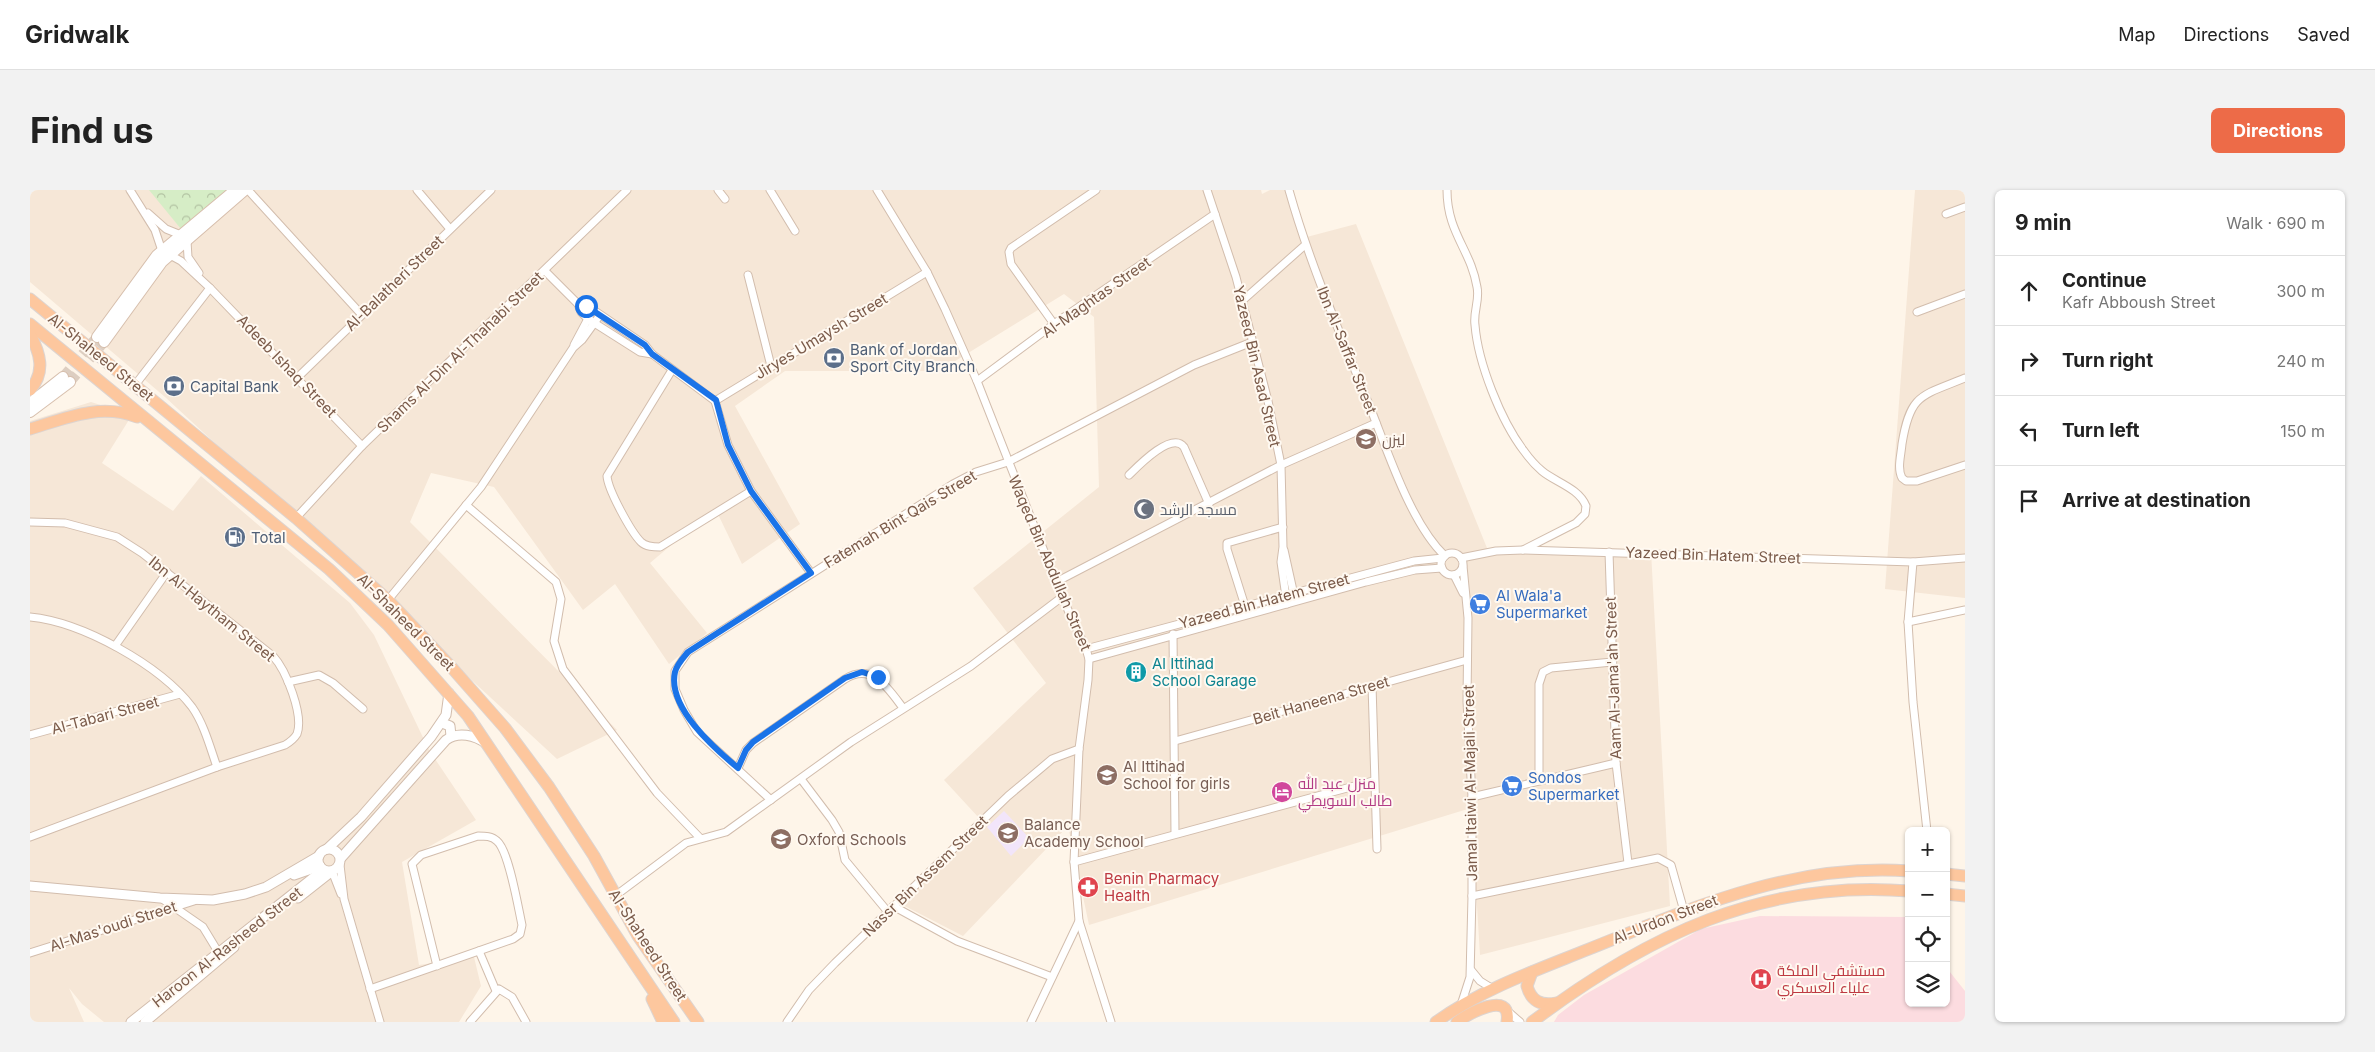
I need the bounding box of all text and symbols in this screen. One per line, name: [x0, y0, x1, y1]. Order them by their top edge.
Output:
text: Gridwalk: [25, 20, 129, 49]
text: Map: [2118, 24, 2156, 45]
text: Directions: [2184, 24, 2269, 45]
text: Saved: [2297, 24, 2350, 45]
button: Directions: [2211, 108, 2345, 153]
text: Find us: [30, 109, 154, 151]
text: 9 min: [2015, 210, 2072, 235]
text: Walk · 690 m: [2226, 213, 2325, 233]
street label: Al-Balatheri Street: [341, 231, 447, 335]
street label: Al-Maghtas Street: [1038, 252, 1154, 342]
street label: Shams Al-Din Al-Thahabi Street: [373, 267, 547, 437]
text: Continue: [2062, 269, 2147, 292]
icon: ahead: [2015, 277, 2043, 305]
text: 300 m: [2276, 281, 2325, 301]
street label: Yazeed Bin Asad Street: [1229, 283, 1285, 449]
street label: Ibn Al-Saffar Street: [1313, 283, 1381, 417]
street label: Jiryes Umaysh Street: [751, 289, 891, 383]
text: Kafr Abboush Street: [2062, 292, 2215, 312]
route start: [575, 295, 598, 318]
street label: Al-Shaheed Street: [45, 309, 158, 405]
street label: Adeeb Ishaq Street: [233, 311, 341, 421]
place label: Bank of Jordan Sport City Branch: [850, 340, 975, 376]
bank icon: Bank of Jordan Sport City Branch: [822, 346, 846, 370]
icon: right: [2015, 347, 2043, 375]
text: Turn right: [2062, 349, 2153, 372]
text: 240 m: [2277, 351, 2325, 371]
bank icon: Capital Bank: [162, 374, 186, 398]
place label: Capital Bank: [190, 377, 280, 396]
icon: left: [2015, 417, 2043, 445]
text: Turn left: [2062, 419, 2140, 442]
text: 150 m: [2280, 421, 2325, 441]
school or university icon: ليزن: [1354, 427, 1378, 451]
place label: ليزن: [1382, 430, 1405, 450]
street label: Fatemah Bint Qais Street: [820, 466, 980, 572]
street label: Waqed Bin Abdullah Street: [1004, 472, 1096, 654]
icon: arrive: [2015, 487, 2043, 515]
text: Arrive at destination: [2062, 489, 2251, 512]
mosque icon: مسجد الرشد: [1132, 497, 1156, 521]
place label: مسجد الرشد: [1160, 500, 1237, 519]
fuel station icon: Total: [223, 525, 247, 549]
place label: Total: [251, 528, 286, 547]
street label: Yazeed Bin Hatem Street: [1625, 542, 1801, 568]
street label: Ibn Al-Haytham Street: [145, 552, 279, 666]
street label: Al-Shaheed Street: [353, 569, 459, 675]
street label: Yazeed Bin Hatem Street: [1177, 569, 1351, 633]
place label: Al Wala'a Supermarket: [1496, 586, 1587, 622]
supermarket icon: Al Wala'a Supermarket: [1468, 592, 1492, 616]
street label: Aam Al-Jama'ah Street: [1601, 596, 1625, 760]
place label: Al Ittihad School Garage: [1152, 654, 1257, 690]
building icon: Al Ittihad School Garage: [1124, 660, 1148, 684]
route end: [867, 666, 890, 689]
street label: Beit Haneena Street: [1251, 671, 1392, 729]
street label: Jamal Itaiwi Al-Majali Street: [1459, 684, 1481, 881]
street label: Al-Tabari Street: [49, 691, 161, 738]
place label: Al Ittihad School for girls: [1123, 757, 1230, 793]
school or university icon: Al Ittihad School for girls: [1095, 763, 1119, 787]
place label: Sondos Supermarket: [1528, 768, 1619, 804]
place label: منزل عبد الله طالب السويطي: [1298, 774, 1392, 813]
supermarket icon: Sondos Supermarket: [1500, 774, 1524, 798]
hotel icon: منزل عبد الله طالب السويطي: [1270, 780, 1294, 804]
street label: Nassr Bin Assem Street: [858, 811, 992, 941]
place label: Balance Academy School: [1024, 815, 1144, 851]
school or university icon: Balance Academy School: [996, 821, 1020, 845]
school or university icon: Oxford Schools: [769, 827, 793, 851]
map controls: [1905, 827, 1950, 1007]
button: +: [1905, 827, 1950, 872]
place label: Oxford Schools: [797, 830, 907, 849]
place label: Benin Pharmacy Health: [1104, 869, 1220, 905]
button: −: [1905, 872, 1950, 917]
pharmacy icon: Benin Pharmacy Health: [1076, 875, 1100, 899]
street label: Haroon Al-Rasheed Street: [148, 883, 306, 1011]
street label: Al-Shaheed Street: [605, 885, 691, 1005]
street label: Al-Urdon Street: [1610, 890, 1720, 948]
street label: Al-Mas'oudi Street: [47, 896, 179, 955]
button: locate: [1905, 917, 1950, 962]
place label: مستشفى الملكة علياء العسكري: [1777, 961, 1885, 1000]
button: layers: [1905, 962, 1950, 1007]
hospital icon: مستشفى الملكة علياء العسكري: [1749, 967, 1773, 991]

